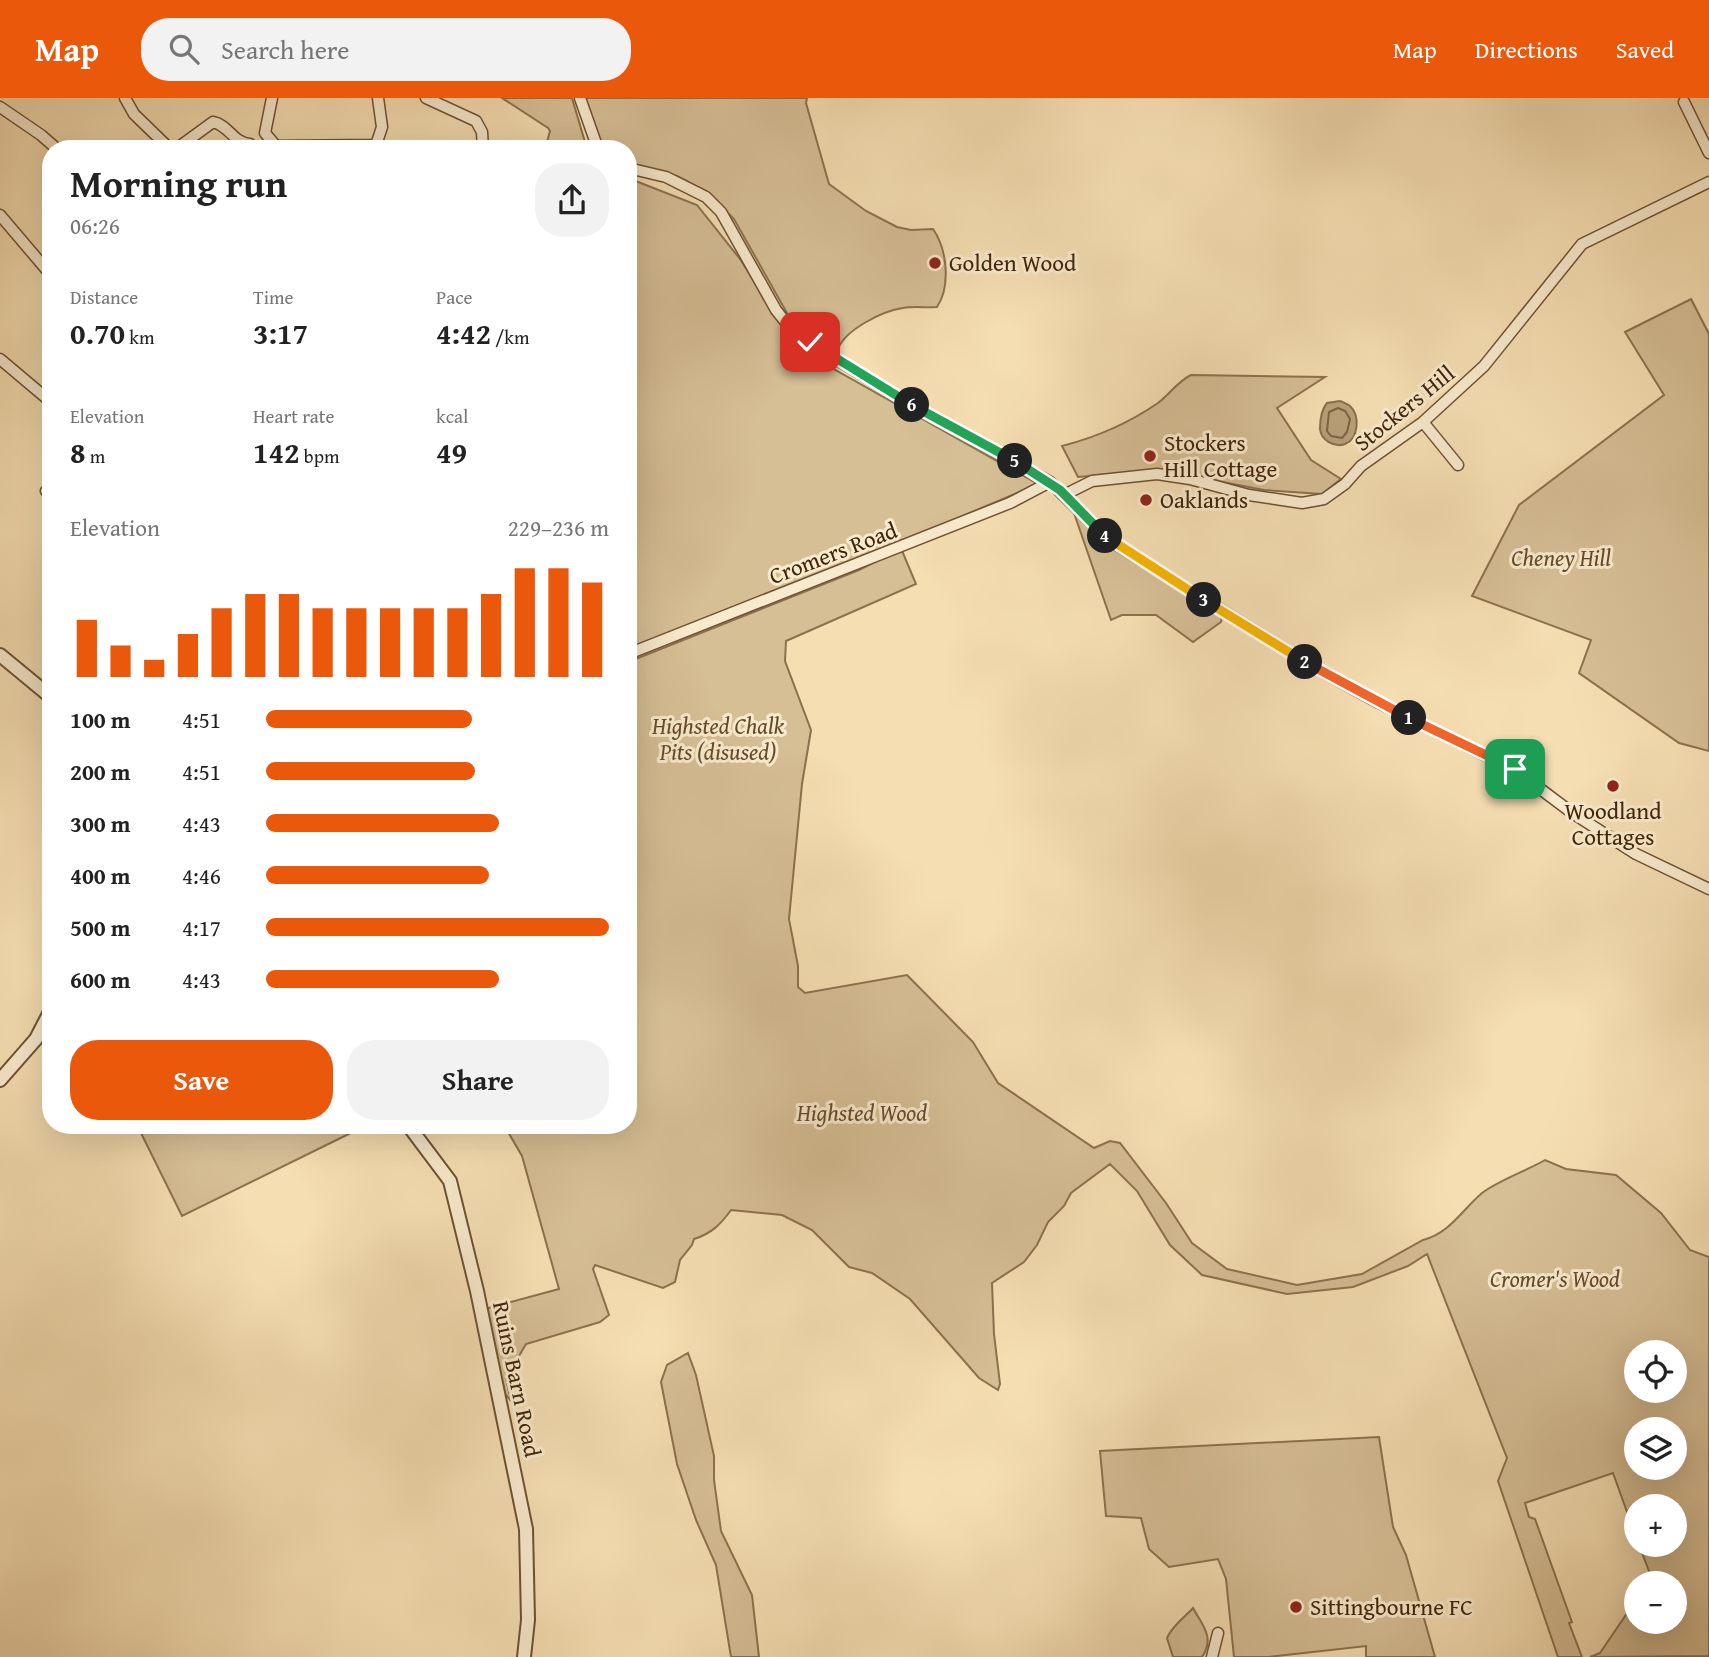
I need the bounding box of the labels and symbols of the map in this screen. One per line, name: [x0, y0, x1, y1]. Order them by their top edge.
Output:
place label: Golden Wood: [949, 246, 1077, 279]
marker: Golden Wood: [927, 255, 943, 271]
pin: [780, 312, 840, 372]
street label: Stockers Hill: [1346, 357, 1461, 459]
pin: 6: [894, 388, 930, 422]
place label: Stockers Hill Cottage: [1164, 426, 1277, 485]
pin: 5: [998, 444, 1032, 478]
marker: Stockers Hill Cottage: [1142, 448, 1158, 464]
place label: Oaklands: [1160, 483, 1248, 516]
marker: Oaklands: [1138, 492, 1154, 508]
street label: Cromers Road: [764, 513, 902, 592]
pin: 4: [1088, 518, 1122, 554]
park label: Cheney Hill: [1511, 541, 1611, 574]
pin: 3: [1186, 582, 1222, 618]
pin: 2: [1288, 644, 1322, 680]
pin: 1: [1392, 700, 1426, 736]
park label: Highsted Chalk Pits (disused): [651, 709, 785, 768]
pin: [1485, 739, 1545, 799]
marker: Woodland Cottages: [1605, 778, 1621, 794]
place label: Woodland Cottages: [1565, 794, 1662, 853]
park label: Highsted Wood: [796, 1096, 927, 1129]
park label: Cromer's Wood: [1490, 1262, 1620, 1295]
street label: Ruins Barn Road: [485, 1298, 550, 1461]
place label: Sittingbourne FC: [1310, 1590, 1473, 1623]
marker: Sittingbourne FC: [1288, 1599, 1304, 1615]

